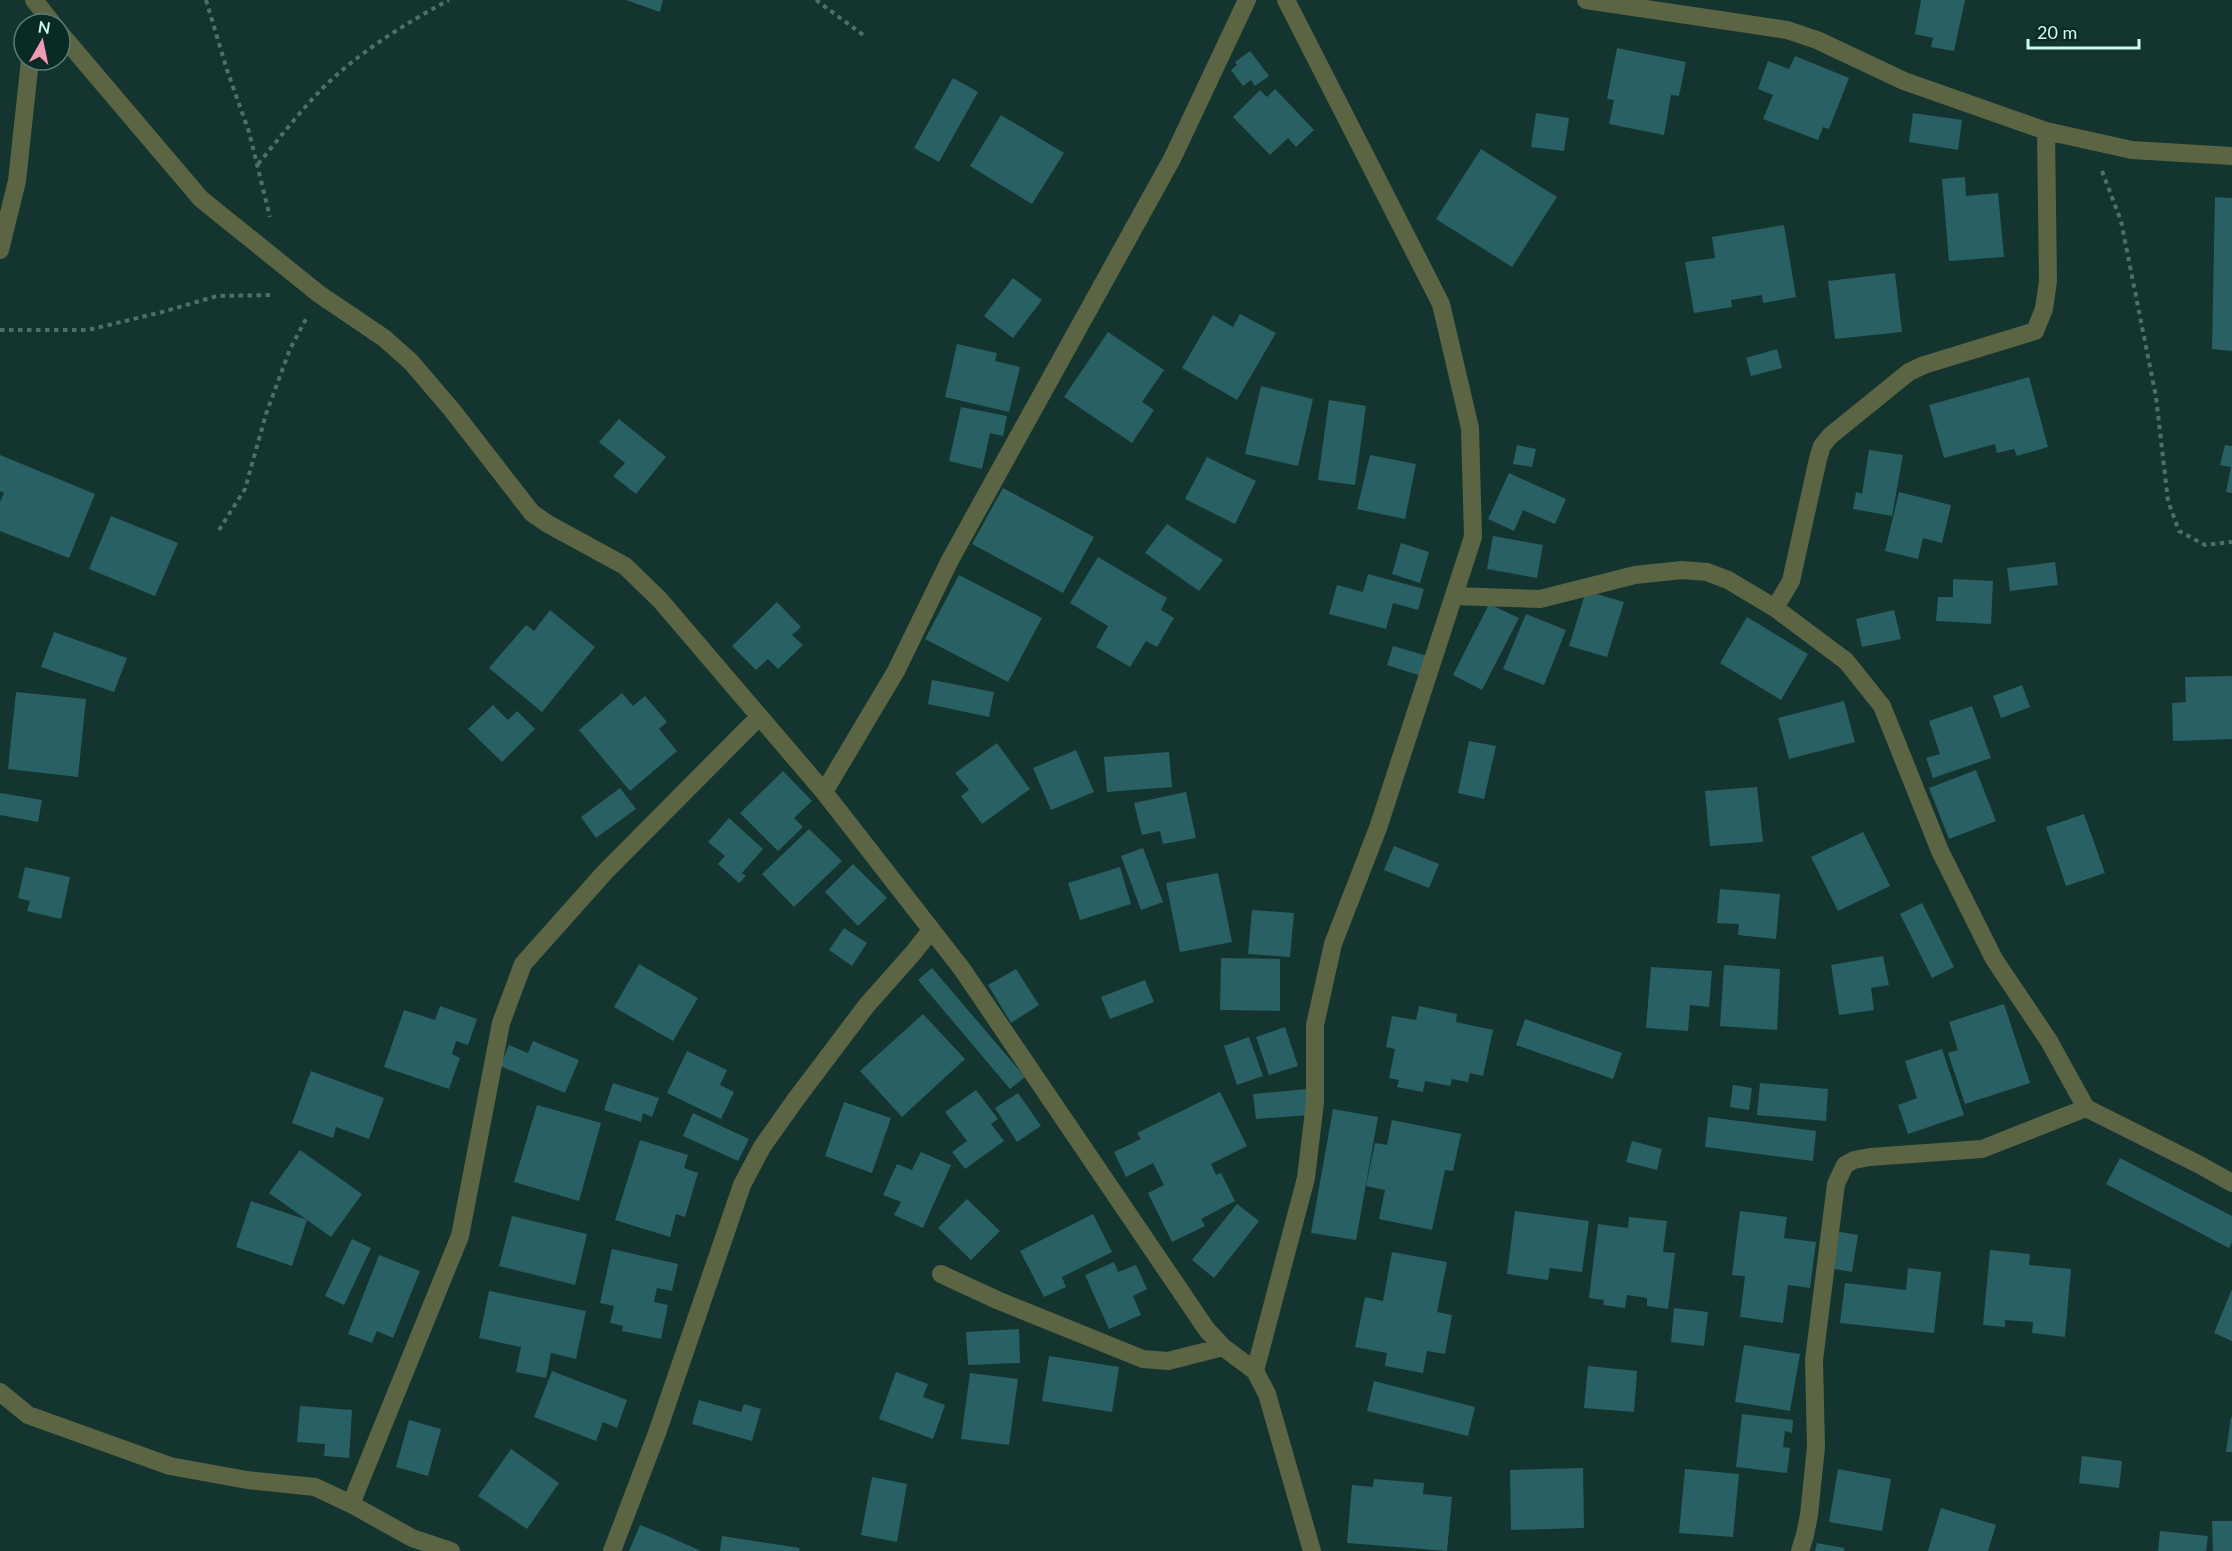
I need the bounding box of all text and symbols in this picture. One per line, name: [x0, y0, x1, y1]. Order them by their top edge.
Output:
north arrow: [12, 12, 72, 72]
scale bar: [2028, 12, 2139, 50]
text: N: [37, 16, 52, 37]
text: 20 m: [2037, 21, 2077, 43]

